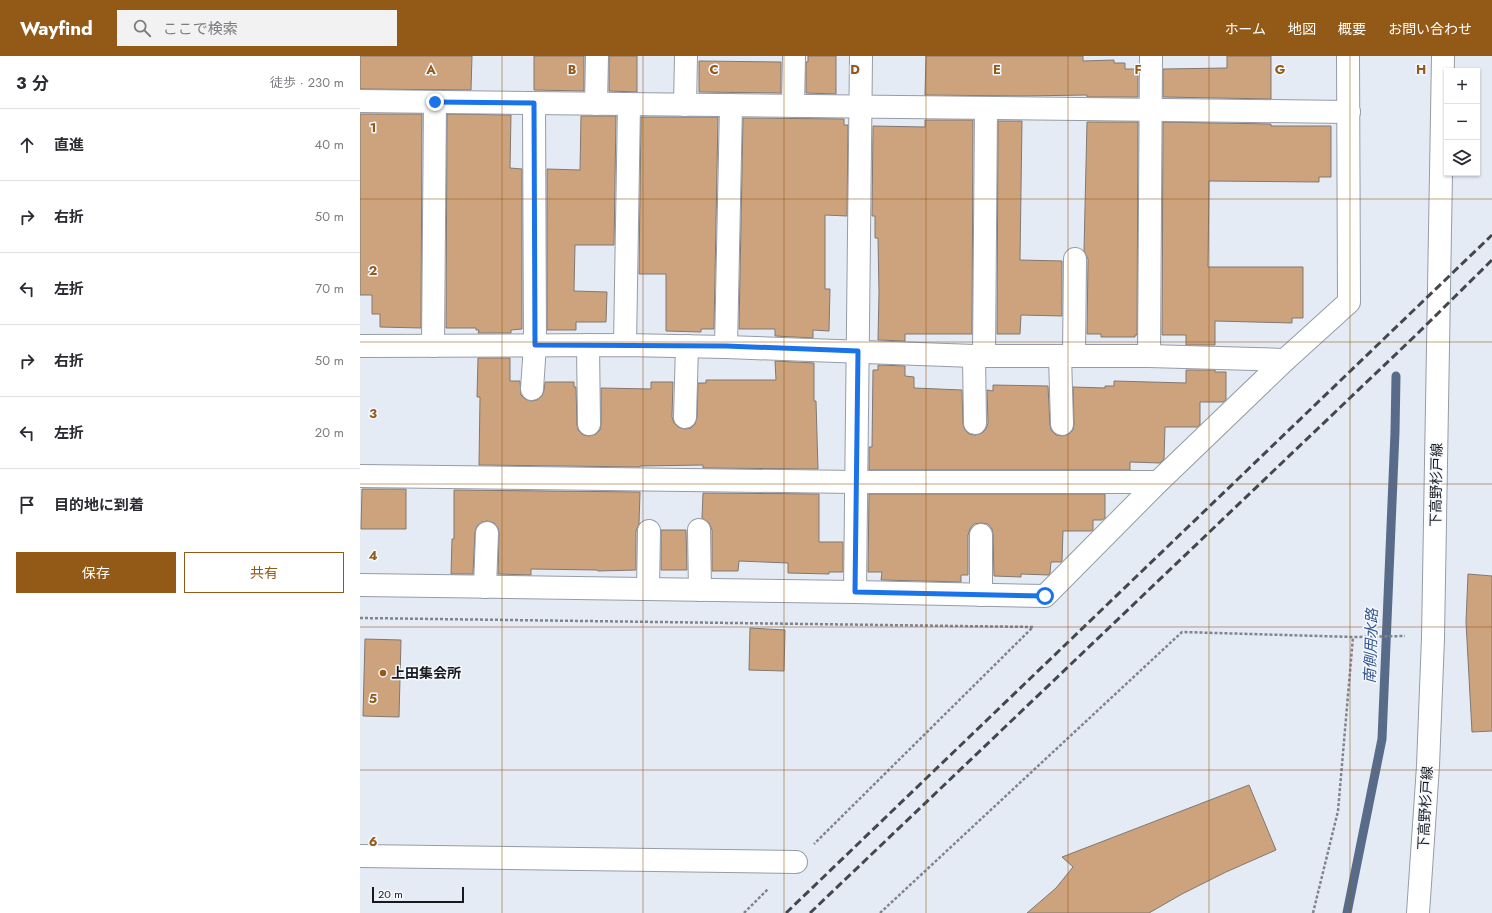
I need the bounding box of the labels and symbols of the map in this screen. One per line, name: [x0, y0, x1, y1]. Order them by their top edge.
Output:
text: A: [425, 60, 436, 79]
text: B: [568, 60, 577, 79]
text: C: [709, 60, 719, 79]
text: D: [850, 60, 860, 79]
text: E: [993, 60, 1001, 79]
text: F: [1134, 60, 1142, 79]
text: G: [1275, 60, 1286, 79]
text: H: [1416, 60, 1426, 79]
route end: [426, 93, 444, 111]
text: 1: [370, 118, 376, 137]
text: 2: [369, 261, 377, 280]
text: 3: [369, 404, 377, 423]
street label: 下高野杉戸線: [1425, 443, 1447, 527]
text: 4: [368, 546, 378, 565]
route start: [1036, 587, 1054, 605]
water label: 南側用水路: [1359, 606, 1383, 684]
place label: 上田集会所: [391, 663, 461, 683]
marker: 上田集会所: [378, 668, 388, 678]
text: 5: [369, 689, 377, 708]
street label: 下高野杉戸線: [1413, 766, 1437, 850]
text: 6: [369, 832, 378, 851]
scale bar: [372, 885, 464, 904]

